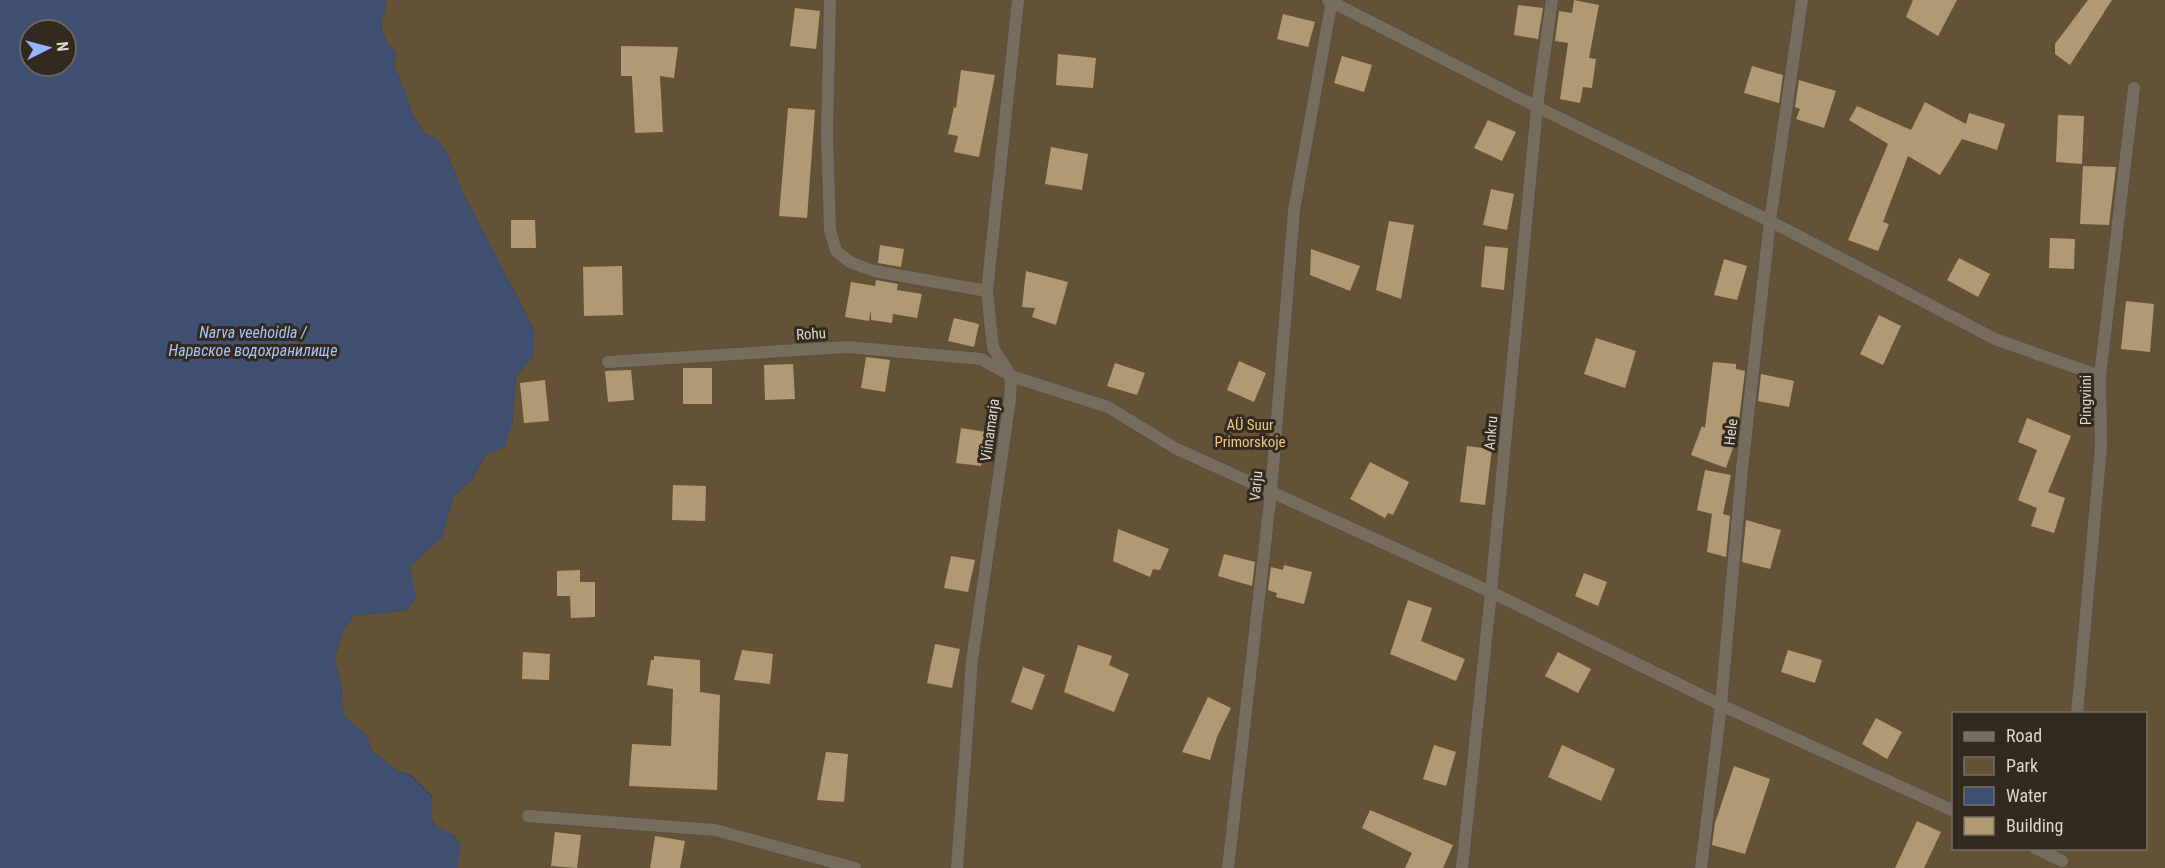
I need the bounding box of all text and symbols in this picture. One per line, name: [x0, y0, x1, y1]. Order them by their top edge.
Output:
north arrow: [18, 18, 78, 78]
text: N: [52, 41, 72, 52]
water label: Narva veehoidla / Нарвское водохранилище: [169, 323, 337, 360]
street label: Rohu: [795, 324, 827, 344]
street label: Pingviini: [2077, 375, 2095, 425]
street label: Viinamarja: [977, 397, 1003, 463]
street label: Ankru: [1481, 415, 1501, 451]
park label: AÜ Suur Primorskoje: [1214, 416, 1286, 451]
street label: Hele: [1721, 418, 1741, 446]
street label: Varju: [1246, 470, 1266, 502]
legend: [1952, 712, 2147, 850]
text: Road: [2006, 725, 2042, 746]
text: Park: [2006, 755, 2038, 776]
text: Water: [2006, 785, 2048, 806]
text: Building: [2006, 815, 2063, 836]

